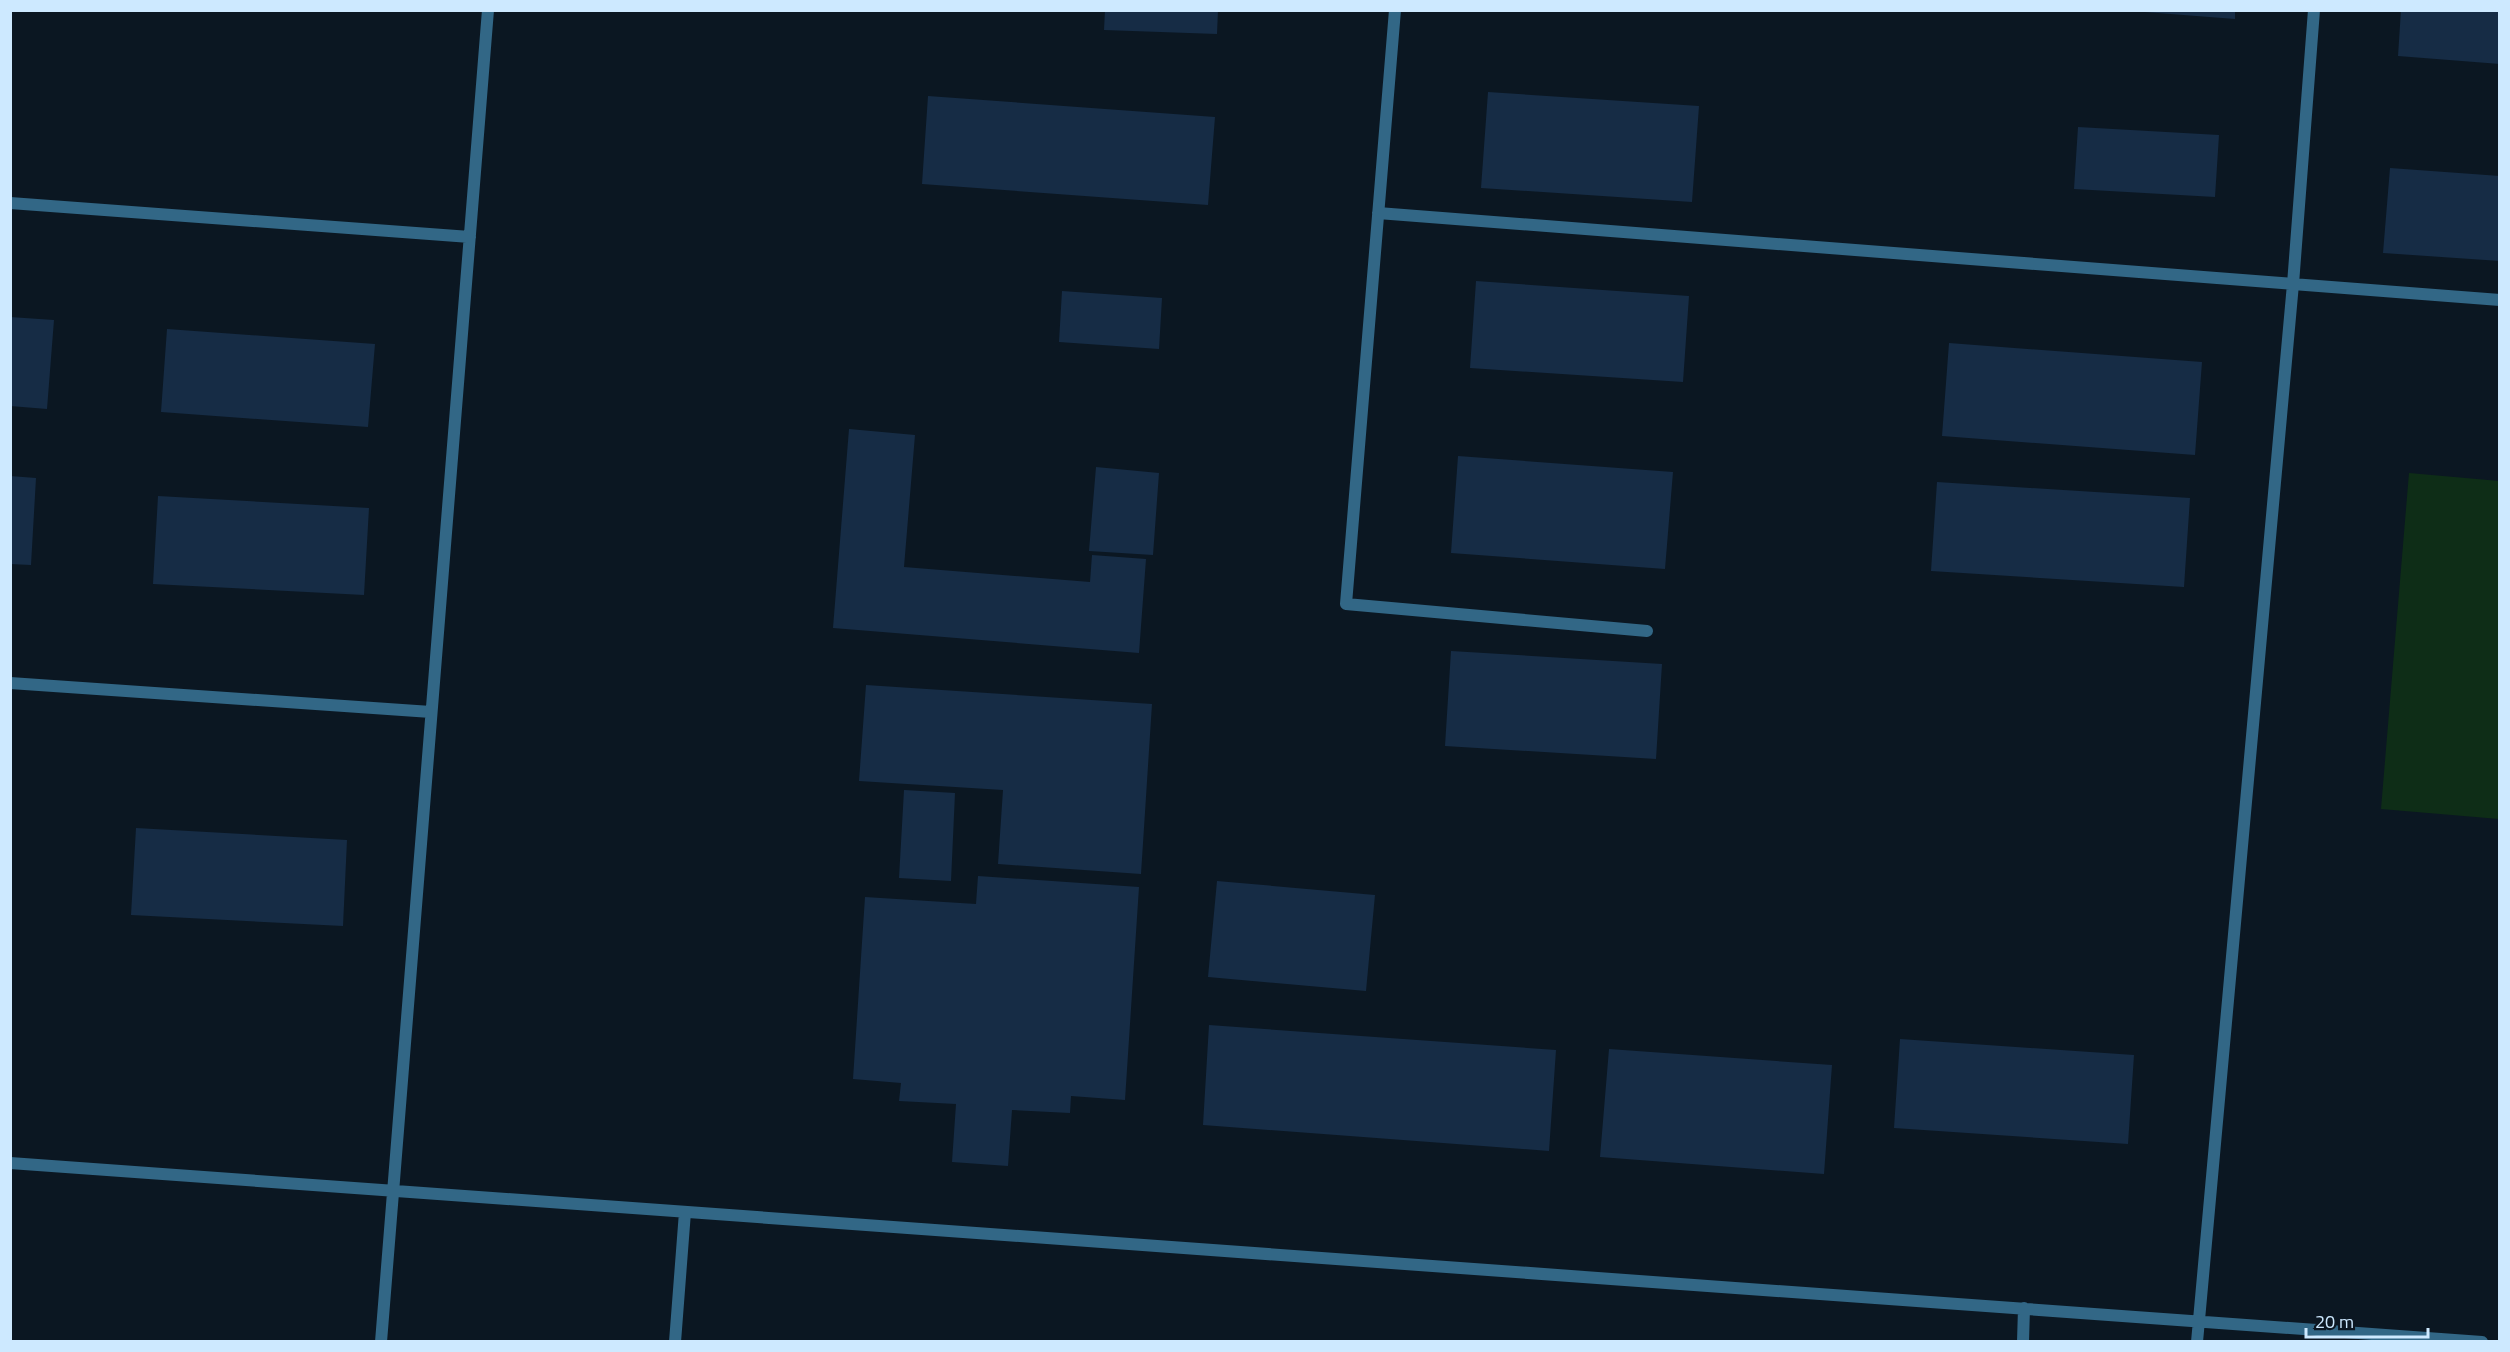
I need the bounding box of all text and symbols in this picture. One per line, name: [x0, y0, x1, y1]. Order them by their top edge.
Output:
scale bar: [2306, 1301, 2428, 1339]
text: 20 m: [2315, 1308, 2354, 1335]

